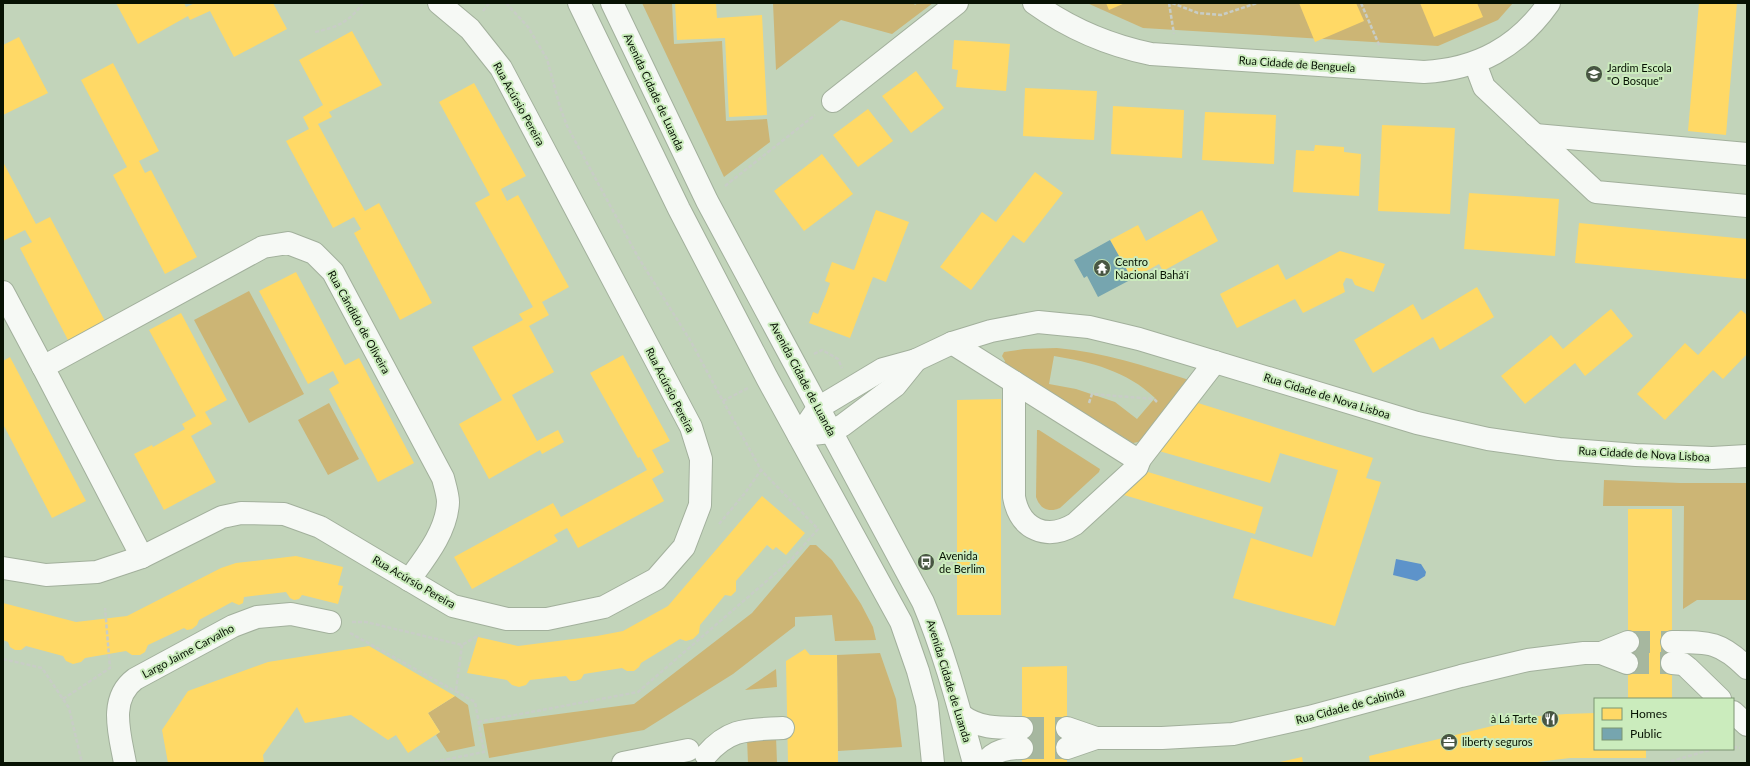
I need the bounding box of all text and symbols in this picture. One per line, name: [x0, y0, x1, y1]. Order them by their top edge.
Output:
street label: Avenida Cidade de Luanda: [622, 31, 687, 152]
street label: Rua Cidade de Benguela: [1238, 53, 1356, 74]
street label: Rua Acúrsio Pereira: [491, 60, 548, 148]
place label: Jardim Escola "O Bosque": [1607, 61, 1672, 87]
school or university icon: Jardim Escola "O Bosque": [1584, 64, 1604, 84]
place label: Centro Nacional Bahá'í: [1115, 255, 1189, 281]
temple icon: Centro Nacional Bahá'í: [1092, 258, 1112, 278]
street label: Rua Cândido de Oliveira: [326, 268, 393, 376]
street label: Avenida Cidade de Luanda: [768, 319, 839, 438]
street label: Rua Acúrsio Pereira: [643, 345, 697, 434]
street label: Rua Cidade de Nova Lisboa: [1262, 370, 1392, 421]
street label: Rua Cidade de Nova Lisboa: [1578, 444, 1710, 463]
place label: Avenida de Berlim: [939, 549, 985, 575]
bus stop icon: Avenida de Berlim: [916, 552, 936, 572]
street label: Rua Acúrsio Pereira: [370, 553, 458, 611]
street label: Avenida Cidade de Luanda: [925, 618, 974, 744]
street label: Largo Jaime Carvalho: [140, 621, 236, 680]
street label: Rua Cidade de Cabinda: [1294, 685, 1405, 726]
legend: [1594, 698, 1734, 750]
text: Homes: [1630, 706, 1667, 721]
restaurant icon: à Lá Tarte: [1540, 709, 1560, 729]
place label: à Lá Tarte: [1491, 712, 1537, 725]
text: Public: [1630, 726, 1662, 741]
office icon: liberty seguros: [1439, 732, 1459, 752]
place label: liberty seguros: [1462, 735, 1533, 748]

